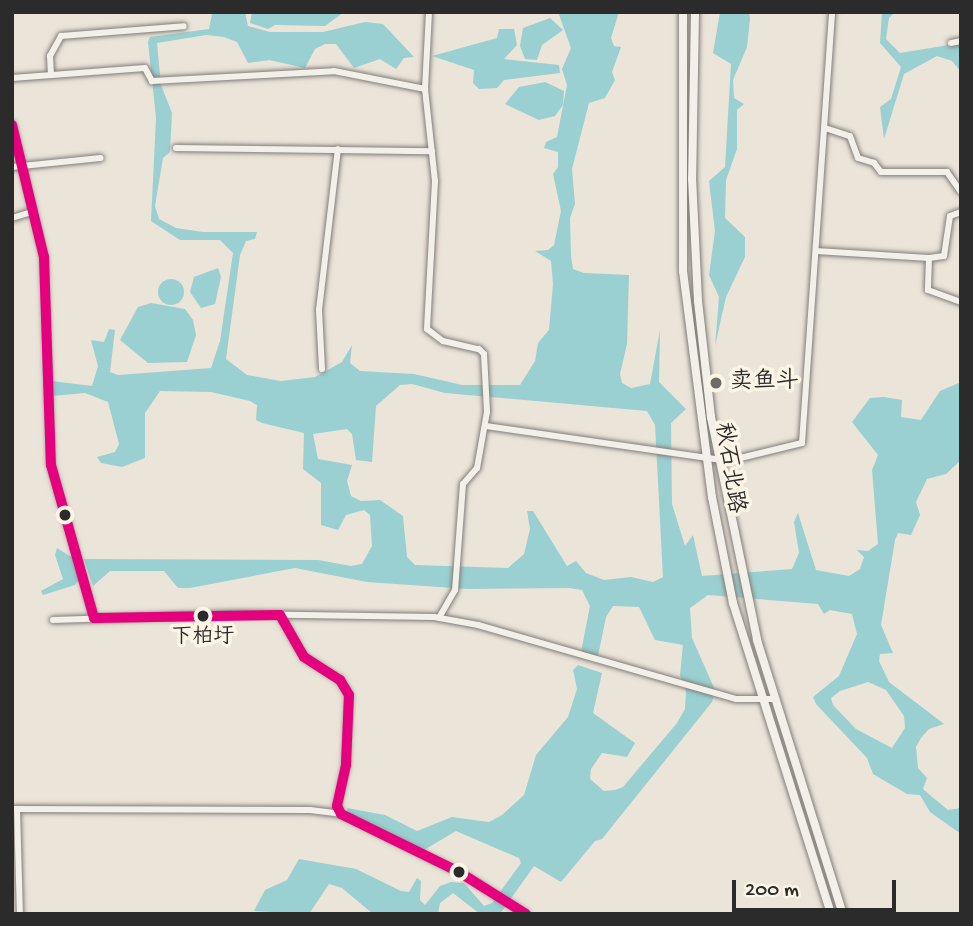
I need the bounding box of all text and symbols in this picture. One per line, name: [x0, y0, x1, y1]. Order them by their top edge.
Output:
place label: 卖鱼斗: [730, 369, 799, 397]
marker: 卖鱼斗: [708, 375, 724, 391]
street label: 秋石北路: [707, 420, 749, 516]
unlabelled marker: [58, 508, 72, 522]
marker: 下柏圩: [196, 609, 210, 623]
place label: 下柏圩: [172, 626, 234, 652]
unlabelled marker: [452, 865, 466, 879]
scale bar: [735, 866, 900, 910]
text: 200 m: [745, 879, 799, 904]

